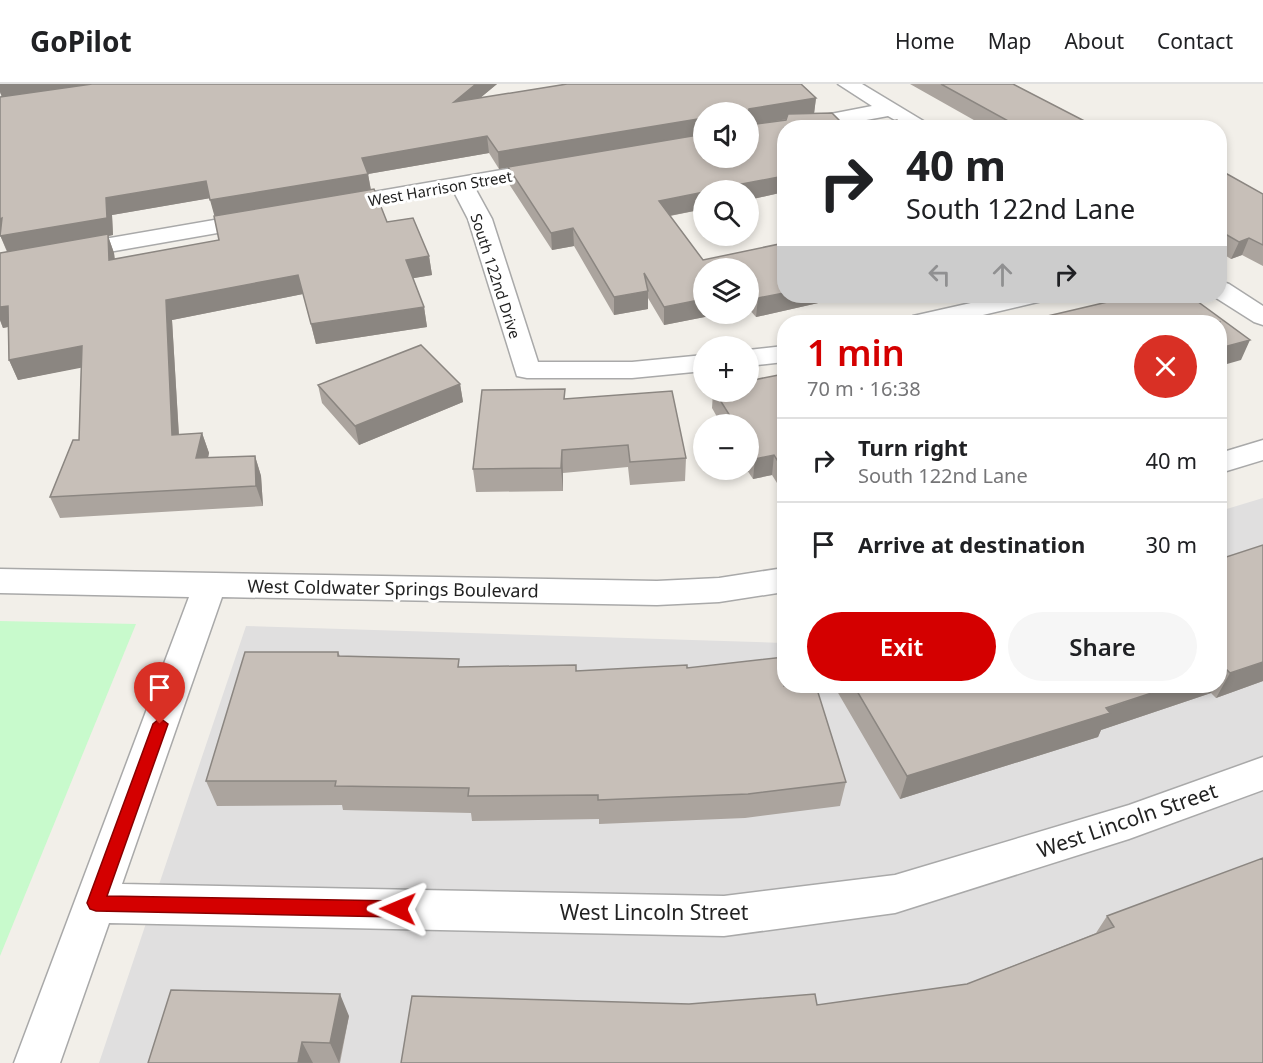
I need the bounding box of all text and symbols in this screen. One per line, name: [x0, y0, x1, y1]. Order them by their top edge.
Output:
text: GoPilot: [30, 22, 132, 60]
text: Home: [895, 27, 955, 55]
text: Map: [988, 27, 1031, 55]
text: About: [1064, 27, 1124, 55]
text: Contact: [1157, 27, 1233, 55]
map controls: [693, 102, 759, 480]
button: sound: [693, 102, 759, 168]
text: 40 m: [906, 136, 1006, 193]
icon: right: [807, 144, 885, 222]
street label: West Harrison Street: [367, 165, 514, 210]
button: search: [693, 180, 759, 246]
text: South 122nd Lane: [906, 190, 1135, 227]
street label: South 122nd Drive: [466, 211, 526, 341]
button: layers: [693, 258, 759, 324]
icon: left: [923, 258, 956, 291]
icon: ahead: [986, 258, 1019, 291]
icon: right: [1049, 258, 1082, 291]
text: 1 min: [807, 328, 905, 377]
button: close: [1134, 335, 1197, 398]
button: +: [693, 336, 759, 402]
text: 70 m · 16:38: [807, 375, 921, 402]
button: −: [693, 414, 759, 480]
text: Turn right: [858, 432, 968, 462]
icon: right: [807, 444, 840, 477]
text: 40 m: [1146, 445, 1197, 475]
text: South 122nd Lane: [858, 462, 1028, 489]
icon: arrive: [807, 528, 840, 561]
text: Arrive at destination: [858, 529, 1085, 559]
text: 30 m: [1146, 529, 1197, 559]
street label: West Coldwater Springs Boulevard: [247, 573, 539, 603]
button: Exit: [807, 612, 996, 681]
button: Share: [1008, 612, 1197, 681]
pin: [134, 662, 185, 724]
icon: arrive: [143, 671, 176, 704]
street label: West Lincoln Street: [1033, 776, 1221, 864]
position arrow: [366, 877, 430, 941]
street label: West Lincoln Street: [560, 898, 749, 926]

